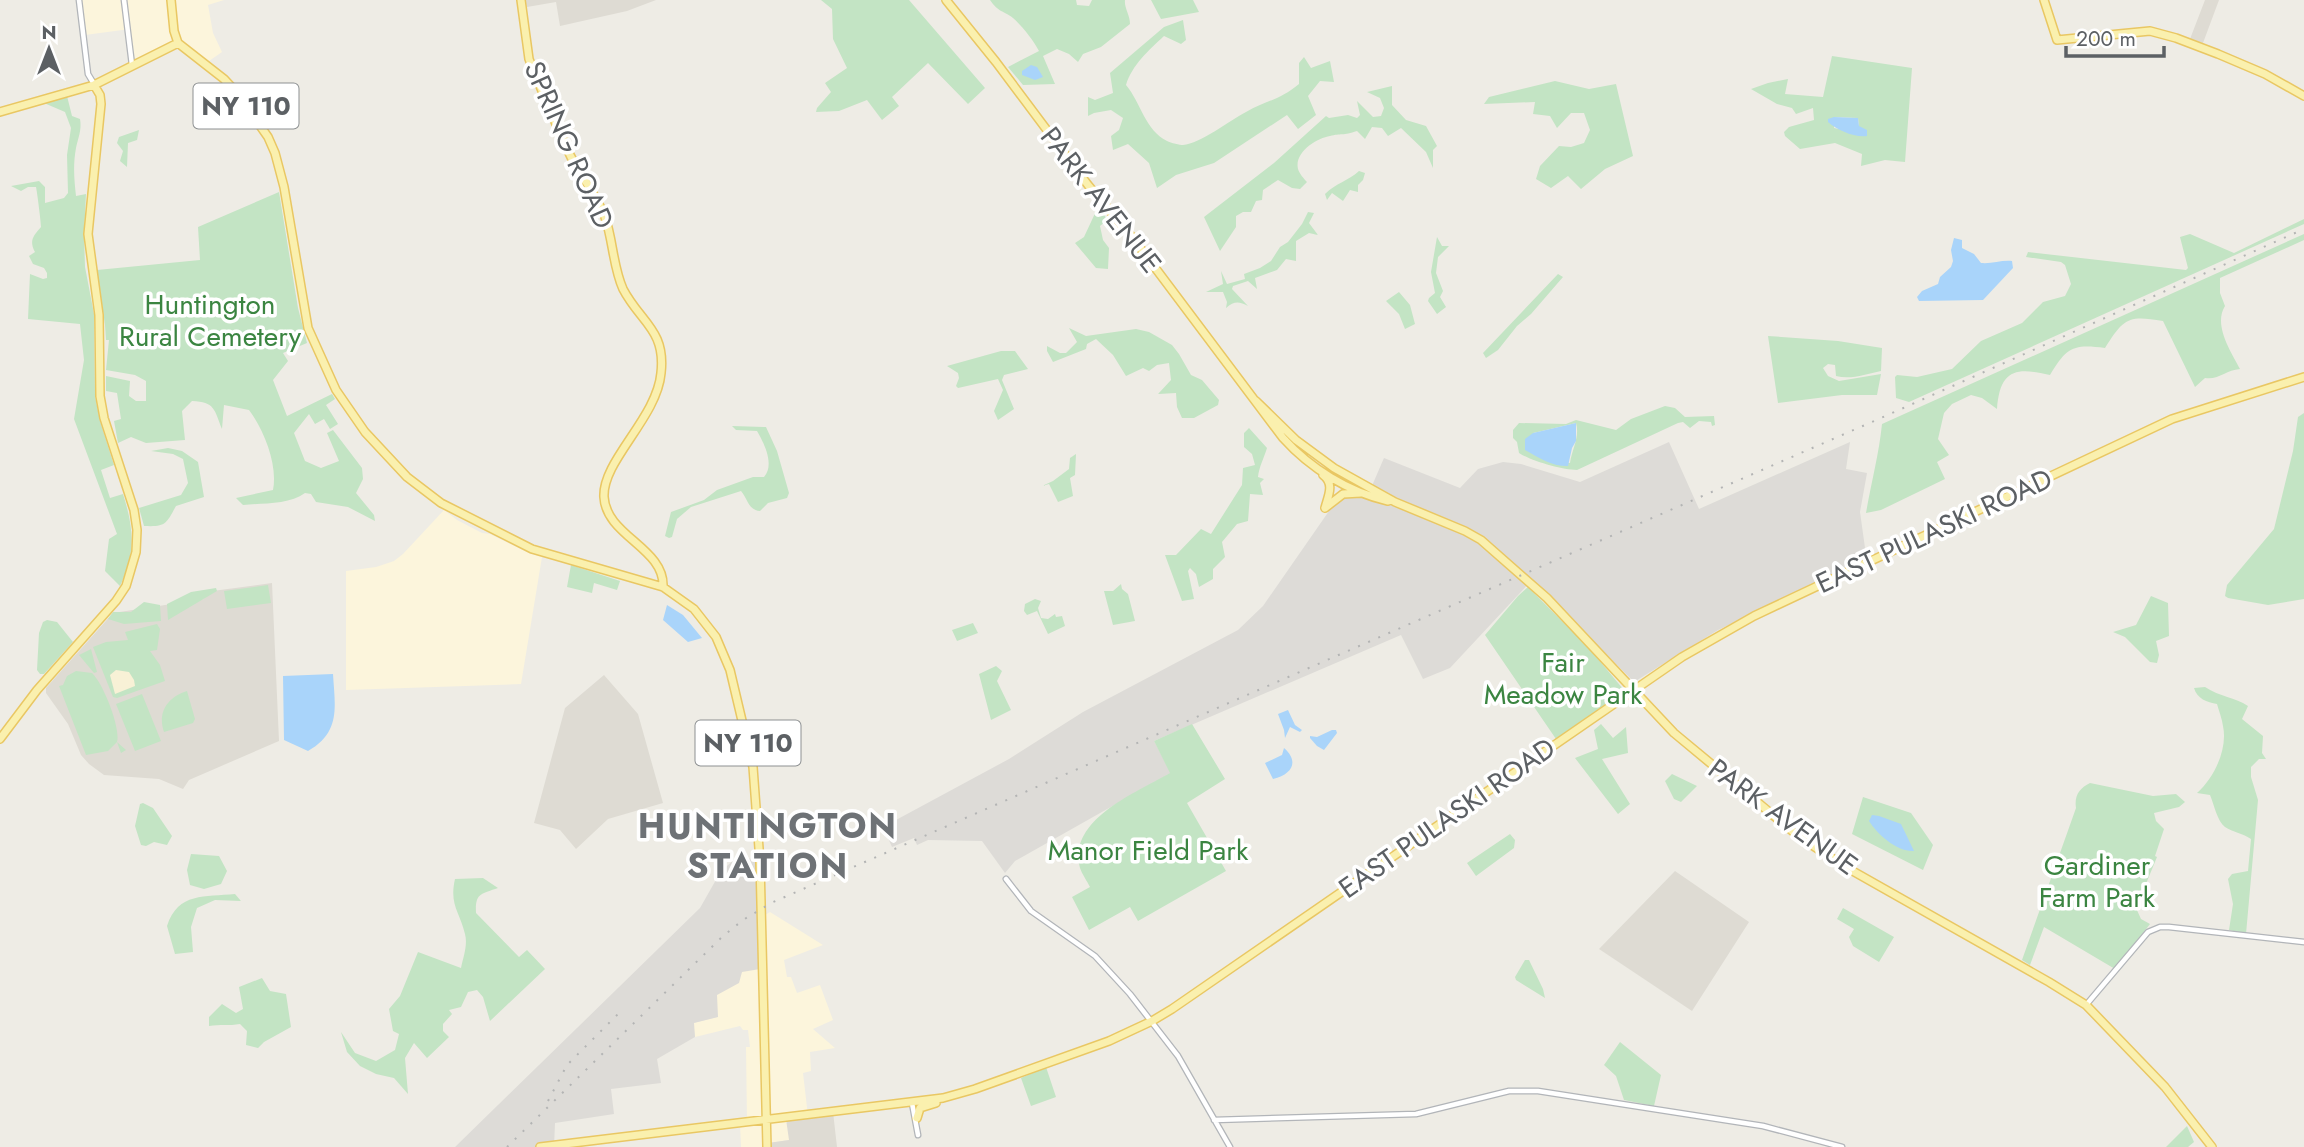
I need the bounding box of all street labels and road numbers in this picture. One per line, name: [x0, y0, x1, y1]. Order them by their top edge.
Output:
street label: SPRING ROAD: [514, 55, 624, 235]
road number: NY 110: [194, 83, 298, 128]
street label: PARK AVENUE: [1031, 118, 1171, 282]
street label: EAST PULASKI ROAD: [1809, 458, 2059, 604]
road number: NY 110: [696, 720, 800, 765]
street label: EAST PULASKI ROAD: [1330, 728, 1564, 908]
street label: PARK AVENUE: [1700, 749, 1866, 885]

